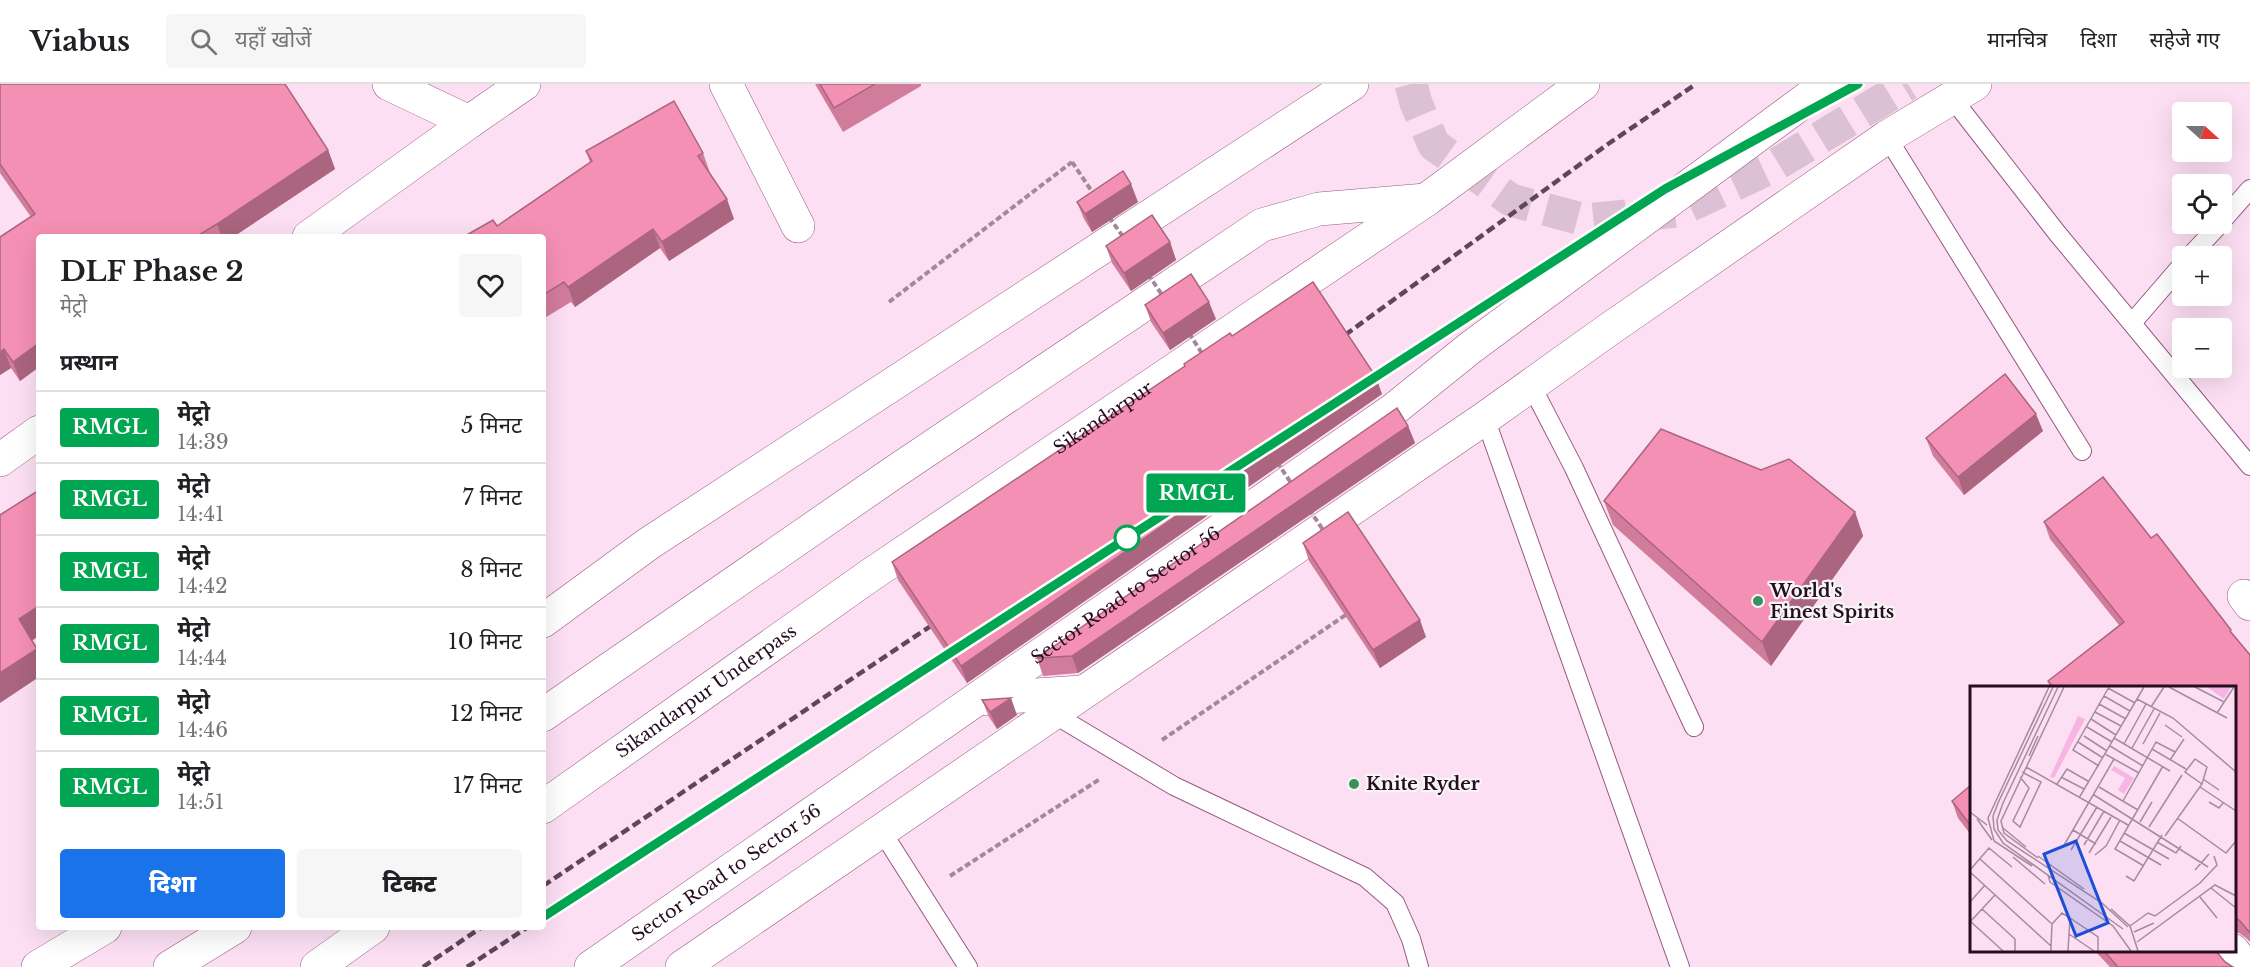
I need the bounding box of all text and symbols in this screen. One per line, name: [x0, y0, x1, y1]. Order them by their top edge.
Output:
search box: [166, 14, 586, 68]
text: Viabus: [30, 24, 130, 59]
icon: search: [187, 25, 220, 58]
text: यहाँ खोजें: [235, 26, 312, 53]
text: मानचित्र: [1987, 27, 2047, 53]
text: दिशा: [2080, 27, 2117, 53]
text: सहेजे गए: [2150, 27, 2220, 53]
north arrow: [2172, 102, 2232, 162]
map controls: [2172, 102, 2232, 378]
button: locate: [2172, 174, 2232, 234]
button: +: [2172, 246, 2232, 306]
text: DLF Phase 2: [60, 254, 244, 289]
button: heart: [459, 254, 522, 317]
text: मेट्रो: [60, 294, 87, 318]
button: −: [2172, 318, 2232, 378]
text: प्रस्थान: [60, 349, 118, 376]
street label: Sikandarpur: [1049, 376, 1157, 459]
text: मेट्रो: [177, 400, 210, 427]
text: 5 मिनट: [461, 412, 522, 439]
text: RMGL: [72, 414, 147, 440]
text: 14:39: [177, 430, 229, 454]
text: मेट्रो: [177, 472, 210, 499]
line badge: RMGL: [1154, 474, 1238, 512]
text: RMGL: [1158, 480, 1234, 506]
text: 7 मिनट: [462, 484, 522, 511]
text: RMGL: [72, 486, 147, 512]
text: 14:41: [177, 502, 224, 526]
street label: Sector Road to Sector 56: [1027, 522, 1225, 669]
unlabelled marker: [1114, 525, 1140, 551]
text: मेट्रो: [177, 544, 210, 571]
text: 8 मिनट: [460, 556, 522, 583]
text: RMGL: [72, 558, 147, 584]
text: 14:42: [177, 574, 228, 598]
place label: World's Finest Spirits: [1769, 580, 1894, 623]
marker: World's Finest Spirits: [1751, 594, 1765, 608]
text: मेट्रो: [177, 616, 210, 643]
street label: Sikandarpur Underpass: [611, 620, 801, 763]
text: 10 मिनट: [448, 628, 522, 655]
text: RMGL: [72, 630, 147, 656]
text: 14:44: [177, 646, 227, 670]
inset map: [1970, 686, 2235, 952]
text: मेट्रो: [177, 688, 210, 715]
text: 12 मिनट: [450, 700, 522, 727]
text: RMGL: [72, 702, 147, 728]
text: 14:46: [177, 718, 228, 742]
text: मेट्रो: [177, 760, 210, 787]
text: 17 मिनट: [453, 772, 522, 799]
place label: Knite Ryder: [1366, 773, 1480, 795]
text: RMGL: [72, 774, 147, 800]
marker: Knite Ryder: [1347, 777, 1361, 791]
text: 14:51: [177, 790, 224, 814]
street label: Sector Road to Sector 56: [628, 799, 825, 946]
button: दिशा: [60, 849, 285, 918]
button: टिकट: [297, 849, 522, 918]

